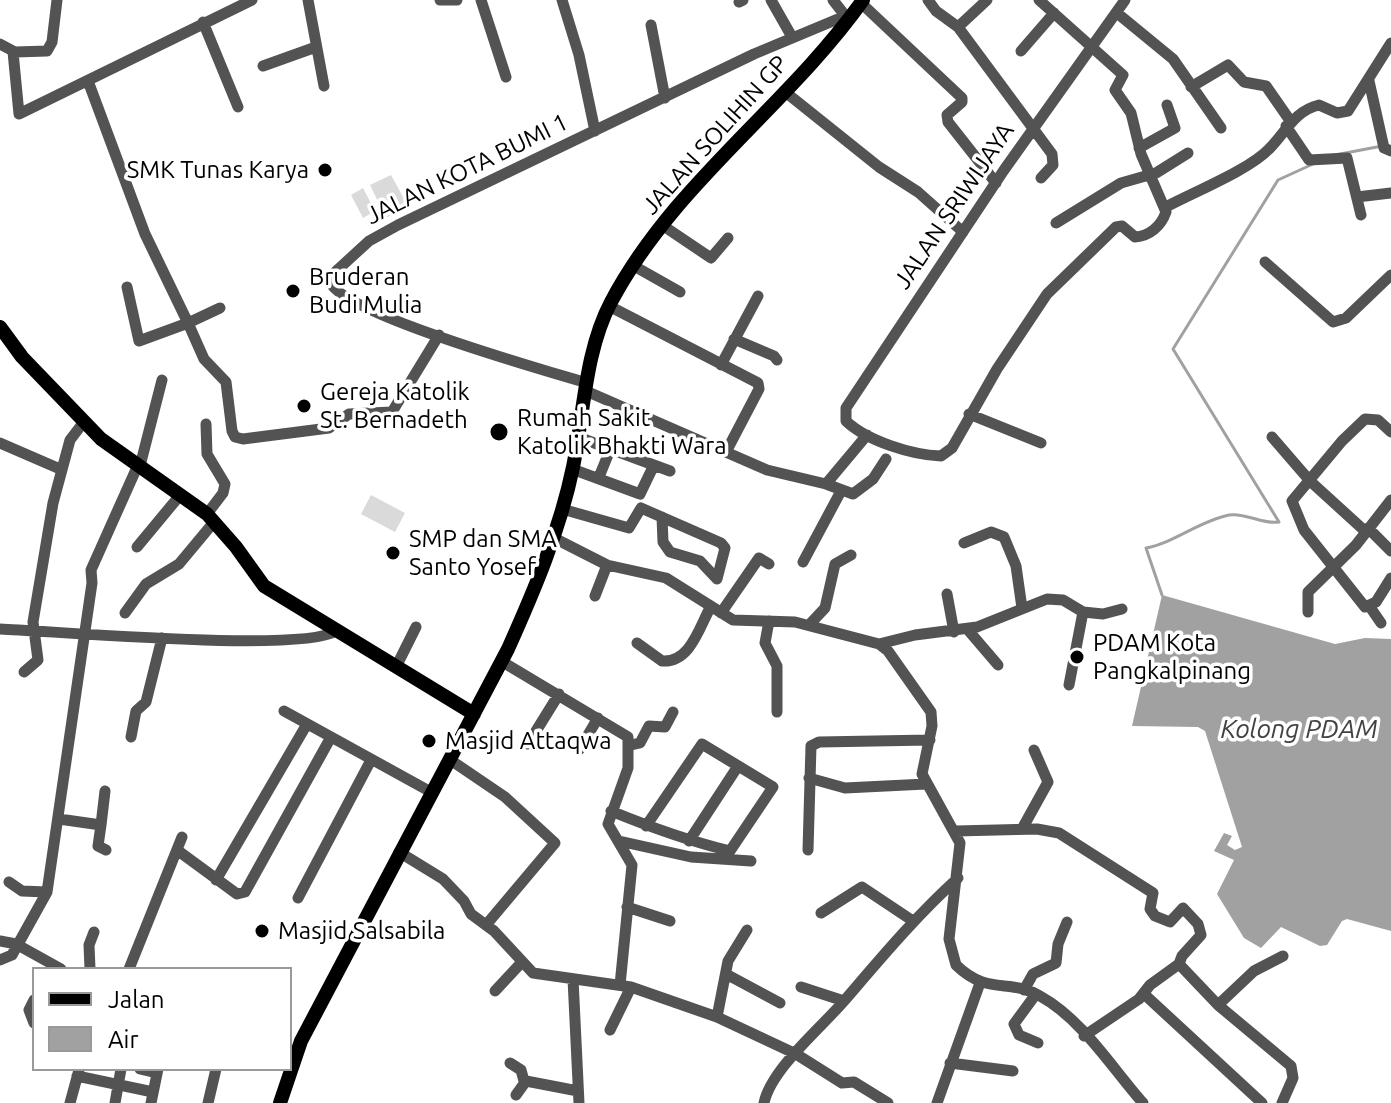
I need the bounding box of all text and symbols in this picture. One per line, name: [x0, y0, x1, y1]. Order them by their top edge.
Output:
street label: JALAN SOLIHIN GP: [636, 50, 794, 220]
street label: JALAN KOTA BUMI 1: [361, 108, 573, 230]
street label: JALAN SRIWIJAYA: [888, 118, 1020, 294]
place label: SMK Tunas Karya: [127, 156, 309, 184]
marker: SMK Tunas Karya: [316, 161, 334, 179]
place label: Bruderan Budi Mulia: [309, 263, 422, 319]
marker: Bruderan Budi Mulia: [284, 282, 302, 300]
place label: Gereja Katolik St. Bernadeth: [320, 378, 470, 434]
marker: Gereja Katolik St. Bernadeth: [295, 397, 313, 415]
place label: Rumah Sakit Katolik Bhakti Wara: [517, 404, 727, 460]
marker: Rumah Sakit Katolik Bhakti Wara: [488, 421, 510, 443]
place label: SMP dan SMA Santo Yosef: [409, 525, 557, 581]
marker: SMP dan SMA Santo Yosef: [384, 544, 402, 562]
place label: PDAM Kota Pangkalpinang: [1093, 629, 1251, 685]
marker: PDAM Kota Pangkalpinang: [1068, 648, 1086, 666]
water label: Kolong PDAM: [1220, 713, 1378, 745]
place label: Masjid Attaqwa: [445, 727, 612, 755]
marker: Masjid Attaqwa: [420, 732, 438, 750]
place label: Masjid Salsabila: [278, 917, 445, 945]
marker: Masjid Salsabila: [253, 922, 271, 940]
legend: [32, 967, 292, 1071]
text: Jalan: [108, 986, 165, 1013]
text: Air: [108, 1026, 139, 1053]

